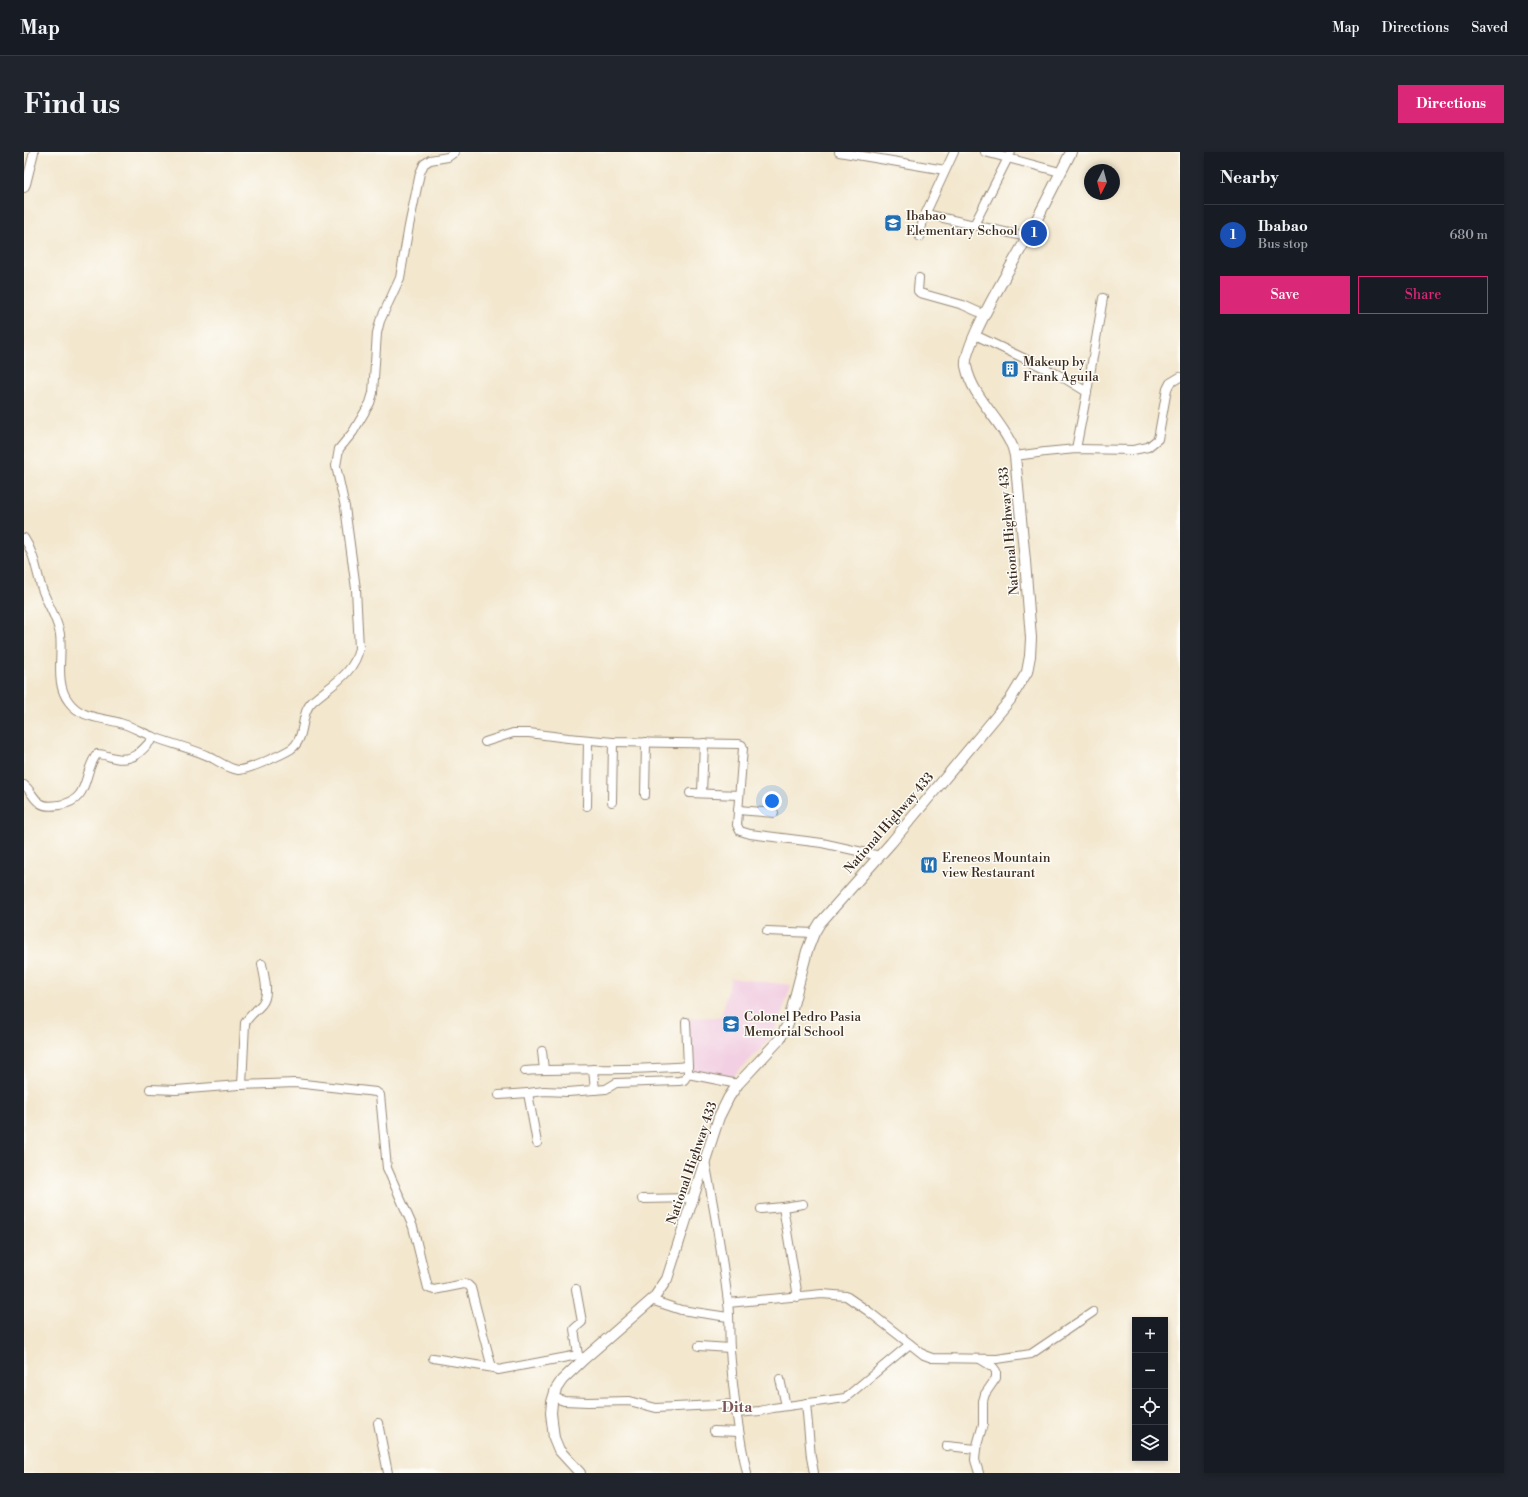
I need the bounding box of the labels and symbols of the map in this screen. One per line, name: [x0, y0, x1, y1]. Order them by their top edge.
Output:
north arrow: [1084, 164, 1120, 200]
place label: Ibabao Elementary School: [906, 208, 1018, 239]
school or university icon: Ibabao Elementary School: [883, 213, 903, 233]
pin: 1: [1021, 218, 1047, 248]
place label: Makeup by Frank Aguila: [1023, 354, 1099, 385]
building icon: Makeup by Frank Aguila: [1000, 359, 1020, 379]
street label: National Highway 433: [995, 466, 1023, 596]
street label: National Highway 433: [841, 769, 937, 877]
your location: [762, 791, 782, 811]
place label: Ereneos Mountain view Restaurant: [941, 850, 1051, 881]
restaurant icon: Ereneos Mountain view Restaurant: [919, 855, 939, 875]
place label: Colonel Pedro Pasia Memorial School: [744, 1009, 861, 1040]
school or university icon: Colonel Pedro Pasia Memorial School: [721, 1014, 741, 1034]
street label: National Highway 433: [663, 1099, 721, 1227]
district label: Dita: [722, 1398, 753, 1417]

